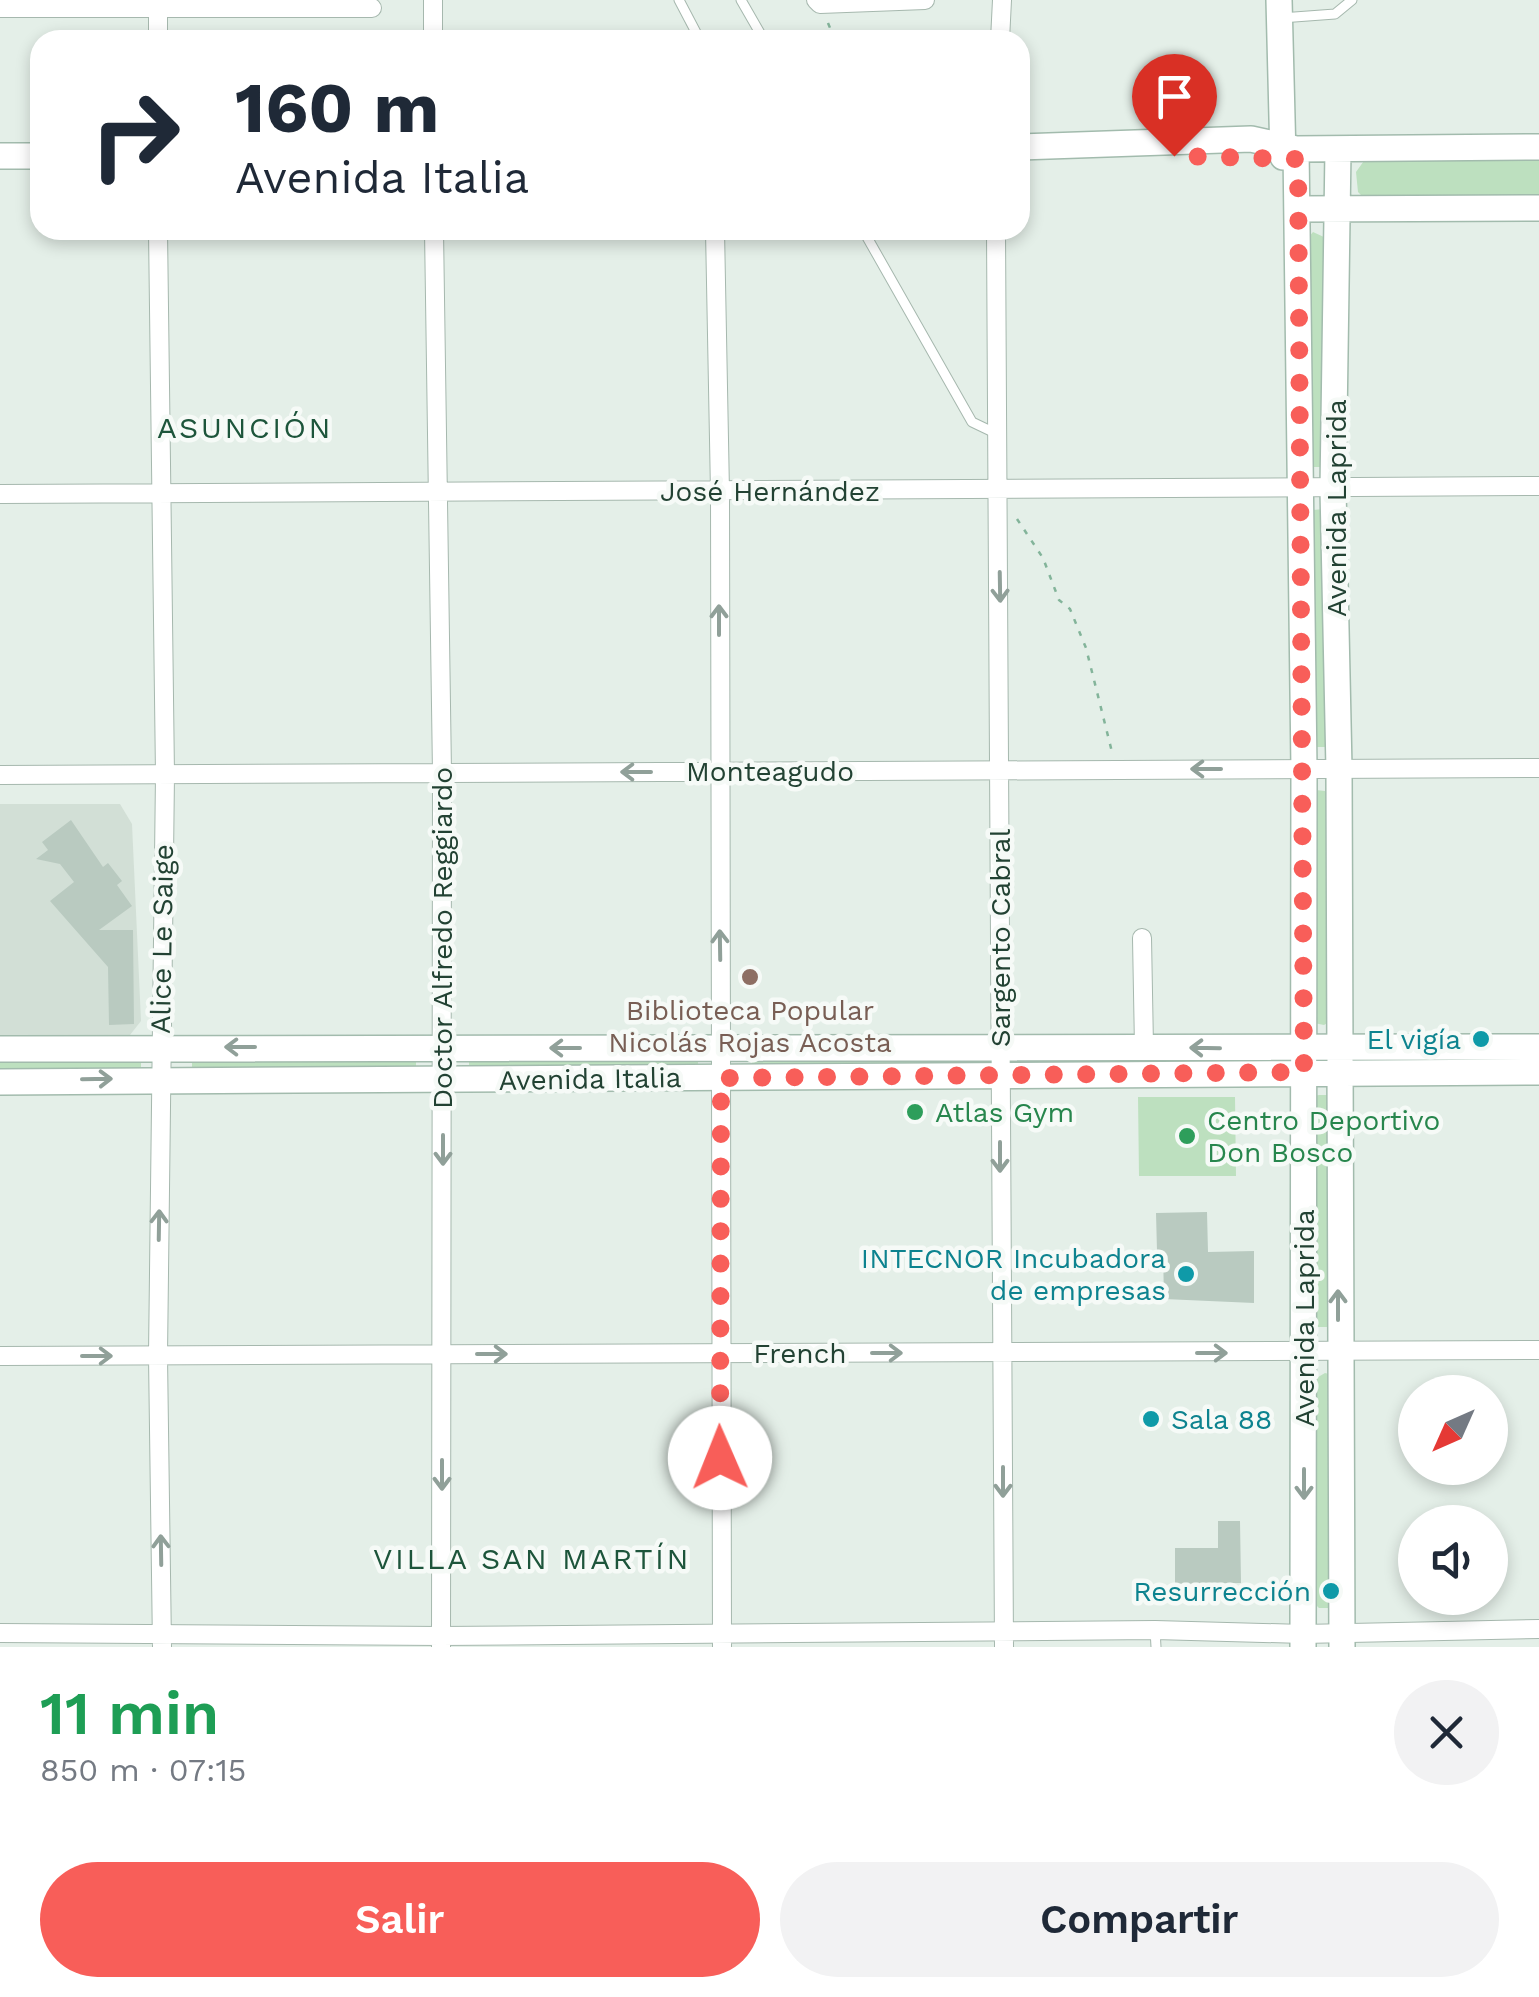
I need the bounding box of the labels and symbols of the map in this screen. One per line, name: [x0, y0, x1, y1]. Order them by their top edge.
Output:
pin: [1132, 54, 1217, 157]
street label: Avenida Laprida: [1320, 399, 1353, 617]
district label: ASUNCIÓN: [157, 410, 333, 445]
street label: José Hernández: [660, 475, 880, 508]
one-way arrow: [990, 570, 1010, 602]
one-way arrow: [710, 605, 728, 638]
street label: Monteagudo: [686, 755, 854, 788]
one-way arrow: [1191, 760, 1224, 778]
one-way arrow: [621, 762, 654, 782]
street label: Doctor Alfredo Reggiardo: [426, 767, 459, 1109]
street label: Sargento Cabral: [984, 828, 1017, 1047]
street label: Alice Le Saige: [144, 844, 180, 1034]
one-way arrow: [711, 930, 730, 962]
marker: Biblioteca Popular Nicolás Rojas Acosta: [739, 966, 761, 988]
place label: Biblioteca Popular Nicolás Rojas Acosta: [608, 994, 892, 1059]
place label: El vigía: [1366, 1023, 1461, 1056]
marker: El vigía: [1470, 1028, 1492, 1050]
one-way arrow: [225, 1038, 258, 1056]
one-way arrow: [550, 1038, 582, 1058]
one-way arrow: [1190, 1038, 1222, 1058]
street label: Avenida Italia: [498, 1061, 682, 1097]
one-way arrow: [81, 1070, 113, 1089]
place label: Atlas Gym: [935, 1096, 1074, 1129]
marker: Atlas Gym: [904, 1101, 926, 1123]
place label: Centro Deportivo Don Bosco: [1207, 1104, 1440, 1169]
marker: Centro Deportivo Don Bosco: [1176, 1125, 1198, 1147]
one-way arrow: [434, 1134, 452, 1166]
one-way arrow: [990, 1140, 1010, 1172]
one-way arrow: [150, 1209, 168, 1242]
street label: Avenida Laprida: [1288, 1209, 1321, 1427]
place label: INTECNOR Incubadora de empresas: [861, 1242, 1166, 1307]
marker: INTECNOR Incubadora de empresas: [1175, 1263, 1197, 1285]
one-way arrow: [1328, 1289, 1348, 1322]
street label: French: [753, 1337, 847, 1370]
one-way arrow: [476, 1344, 508, 1364]
one-way arrow: [870, 1344, 903, 1362]
one-way arrow: [1196, 1344, 1228, 1362]
one-way arrow: [80, 1346, 113, 1366]
north arrow: [1398, 1375, 1508, 1485]
place label: Sala 88: [1171, 1403, 1272, 1436]
position arrow: [668, 1406, 772, 1510]
marker: Sala 88: [1140, 1408, 1162, 1430]
one-way arrow: [432, 1459, 451, 1491]
one-way arrow: [994, 1464, 1012, 1497]
one-way arrow: [1294, 1468, 1314, 1500]
one-way arrow: [151, 1534, 170, 1566]
district label: VILLA SAN MARTÍN: [373, 1541, 691, 1576]
place label: Resurrección: [1133, 1575, 1311, 1608]
marker: Resurrección: [1320, 1580, 1342, 1602]

